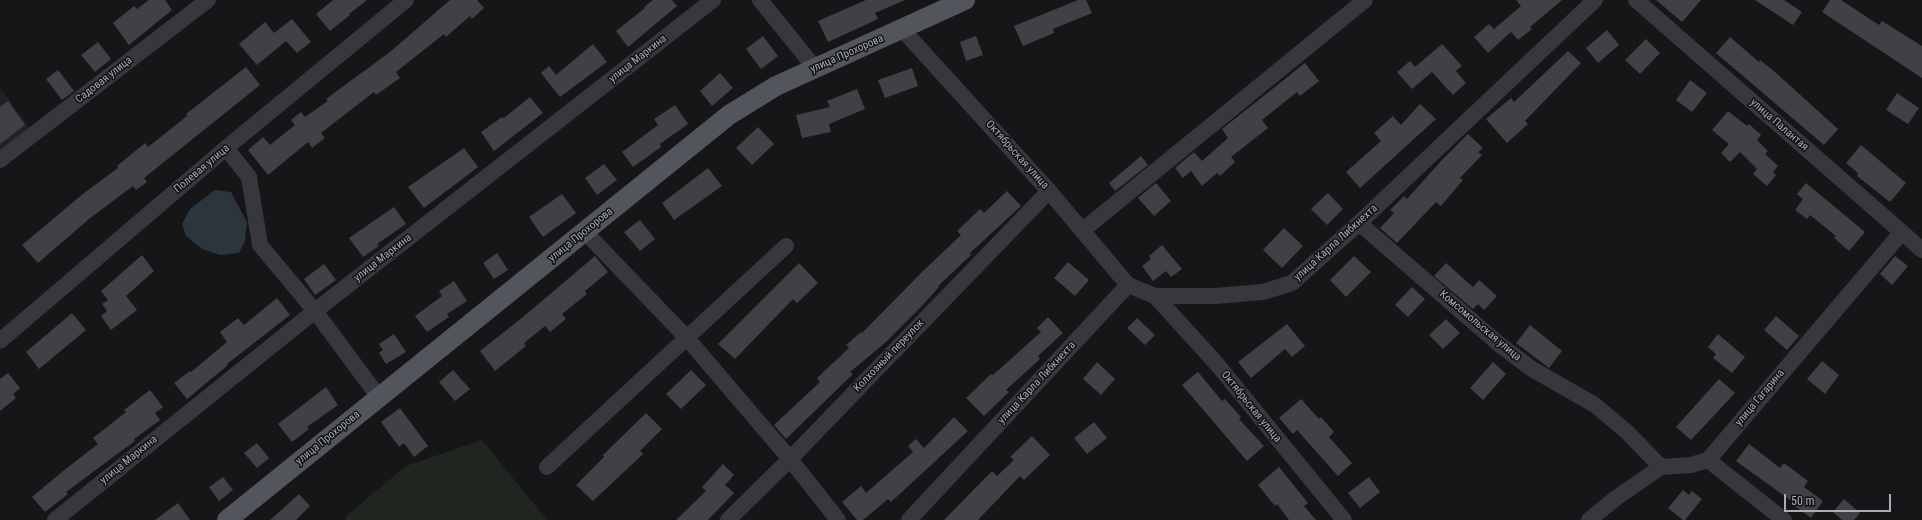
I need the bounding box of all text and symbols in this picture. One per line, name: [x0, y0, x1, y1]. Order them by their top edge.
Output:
street label: улица Маркина: [606, 32, 670, 86]
street label: улица Прохорова: [808, 32, 886, 76]
street label: Садовая улица: [73, 54, 135, 106]
street label: улица Палантая: [1747, 96, 1811, 154]
street label: Октябрьская улица: [983, 118, 1051, 192]
street label: Полевая улица: [172, 142, 232, 196]
street label: улица Карла Либкнехта: [1292, 202, 1380, 284]
street label: улица Прохорова: [546, 205, 616, 265]
street label: улица Маркина: [351, 231, 415, 285]
street label: Комсомольская улица: [1436, 288, 1524, 364]
street label: Колхозный переулок: [851, 317, 927, 395]
street label: улица Карла Либкнехта: [995, 339, 1079, 427]
street label: улица Гагарина: [1732, 367, 1788, 429]
street label: Октябрьская улица: [1218, 369, 1284, 445]
street label: улица Прохорова: [293, 408, 363, 468]
street label: улица Маркина: [98, 433, 160, 487]
scale bar: [1786, 486, 1893, 512]
text: 50 m: [1791, 494, 1815, 508]

